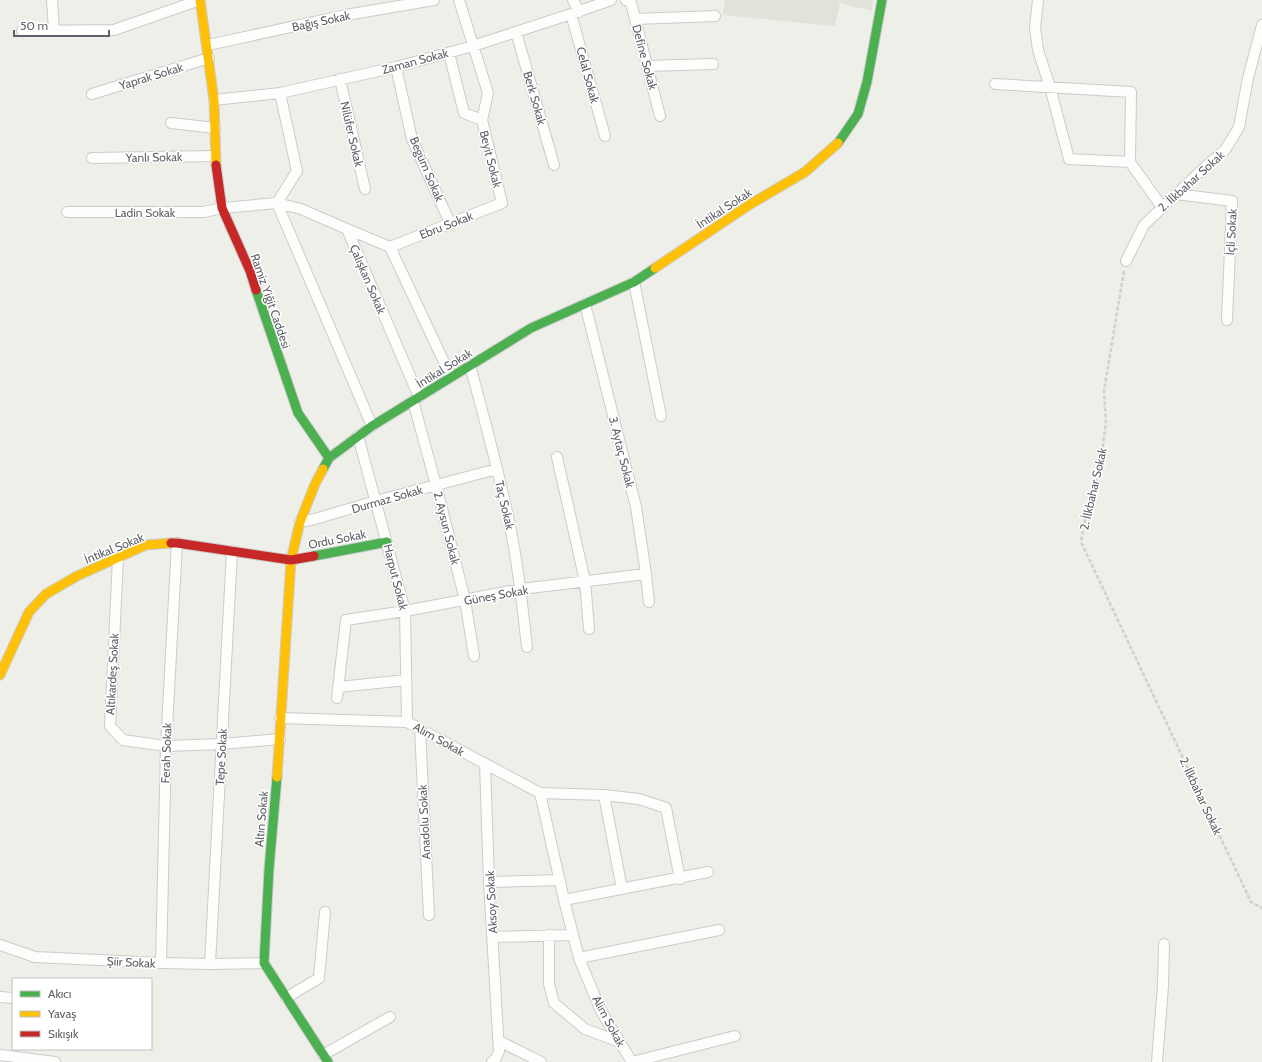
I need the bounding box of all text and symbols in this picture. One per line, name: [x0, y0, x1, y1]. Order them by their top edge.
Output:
street label: Bağış Sokak: [290, 7, 352, 34]
scale bar: [14, 12, 109, 38]
text: 50 m: [20, 18, 48, 33]
street label: Define Sokak: [629, 23, 661, 92]
street label: Zaman Sokak: [380, 45, 450, 77]
street label: Celal Sokak: [573, 45, 603, 105]
street label: Yaprak Sokak: [116, 59, 185, 93]
street label: Berk Sokak: [520, 69, 550, 127]
street label: Nilüfer Sokak: [337, 100, 367, 169]
street label: Beyit Sokak: [477, 129, 506, 190]
street label: Begüm Sokak: [407, 134, 448, 204]
street label: 2. İlkbahar Sokak: [1155, 147, 1228, 215]
street label: Yanlı Sokak: [125, 149, 183, 165]
street label: İntikal Sokak: [694, 184, 755, 231]
street label: Ladin Sokak: [115, 205, 176, 220]
street label: Ebru Sokak: [417, 208, 475, 242]
street label: İçli Sokak: [1222, 208, 1240, 256]
street label: Çalışkan Sokak: [347, 242, 390, 317]
street label: Ramiz Yiğit Caddesi: [248, 251, 294, 351]
street label: İntikal Sokak: [413, 345, 475, 391]
street label: 3. Aytaç Sokak: [606, 415, 638, 490]
street label: 2. İlkbahar Sokak: [1076, 446, 1110, 532]
street label: Taç Sokak: [492, 479, 518, 531]
street label: Durmaz Sokak: [350, 481, 425, 516]
street label: 2. Aysun Sokak: [431, 490, 464, 567]
street label: Ordu Sokak: [307, 526, 368, 552]
street label: İntikal Sokak: [82, 529, 147, 567]
street label: Harput Sokak: [381, 542, 412, 612]
street label: Güneş Sokak: [463, 582, 530, 608]
street label: Altıkardeş Sokak: [102, 632, 122, 715]
street label: Alim Sokak: [411, 719, 468, 759]
street label: Ferah Sokak: [157, 722, 175, 784]
street label: Tepe Sokak: [212, 727, 230, 786]
street label: 2. İlkbahar Sokak: [1176, 755, 1226, 838]
street label: Anadolu Sokak: [415, 784, 433, 860]
street label: Altın Sokak: [251, 790, 271, 848]
street label: Aksoy Sokak: [482, 870, 500, 934]
street label: Şiir Sokak: [106, 953, 156, 971]
legend: [12, 978, 152, 1050]
text: Akıcı: [48, 986, 71, 1001]
street label: Alim Sokak: [589, 993, 629, 1050]
text: Yavaş: [47, 1006, 76, 1021]
text: Sıkışık: [48, 1026, 79, 1041]

